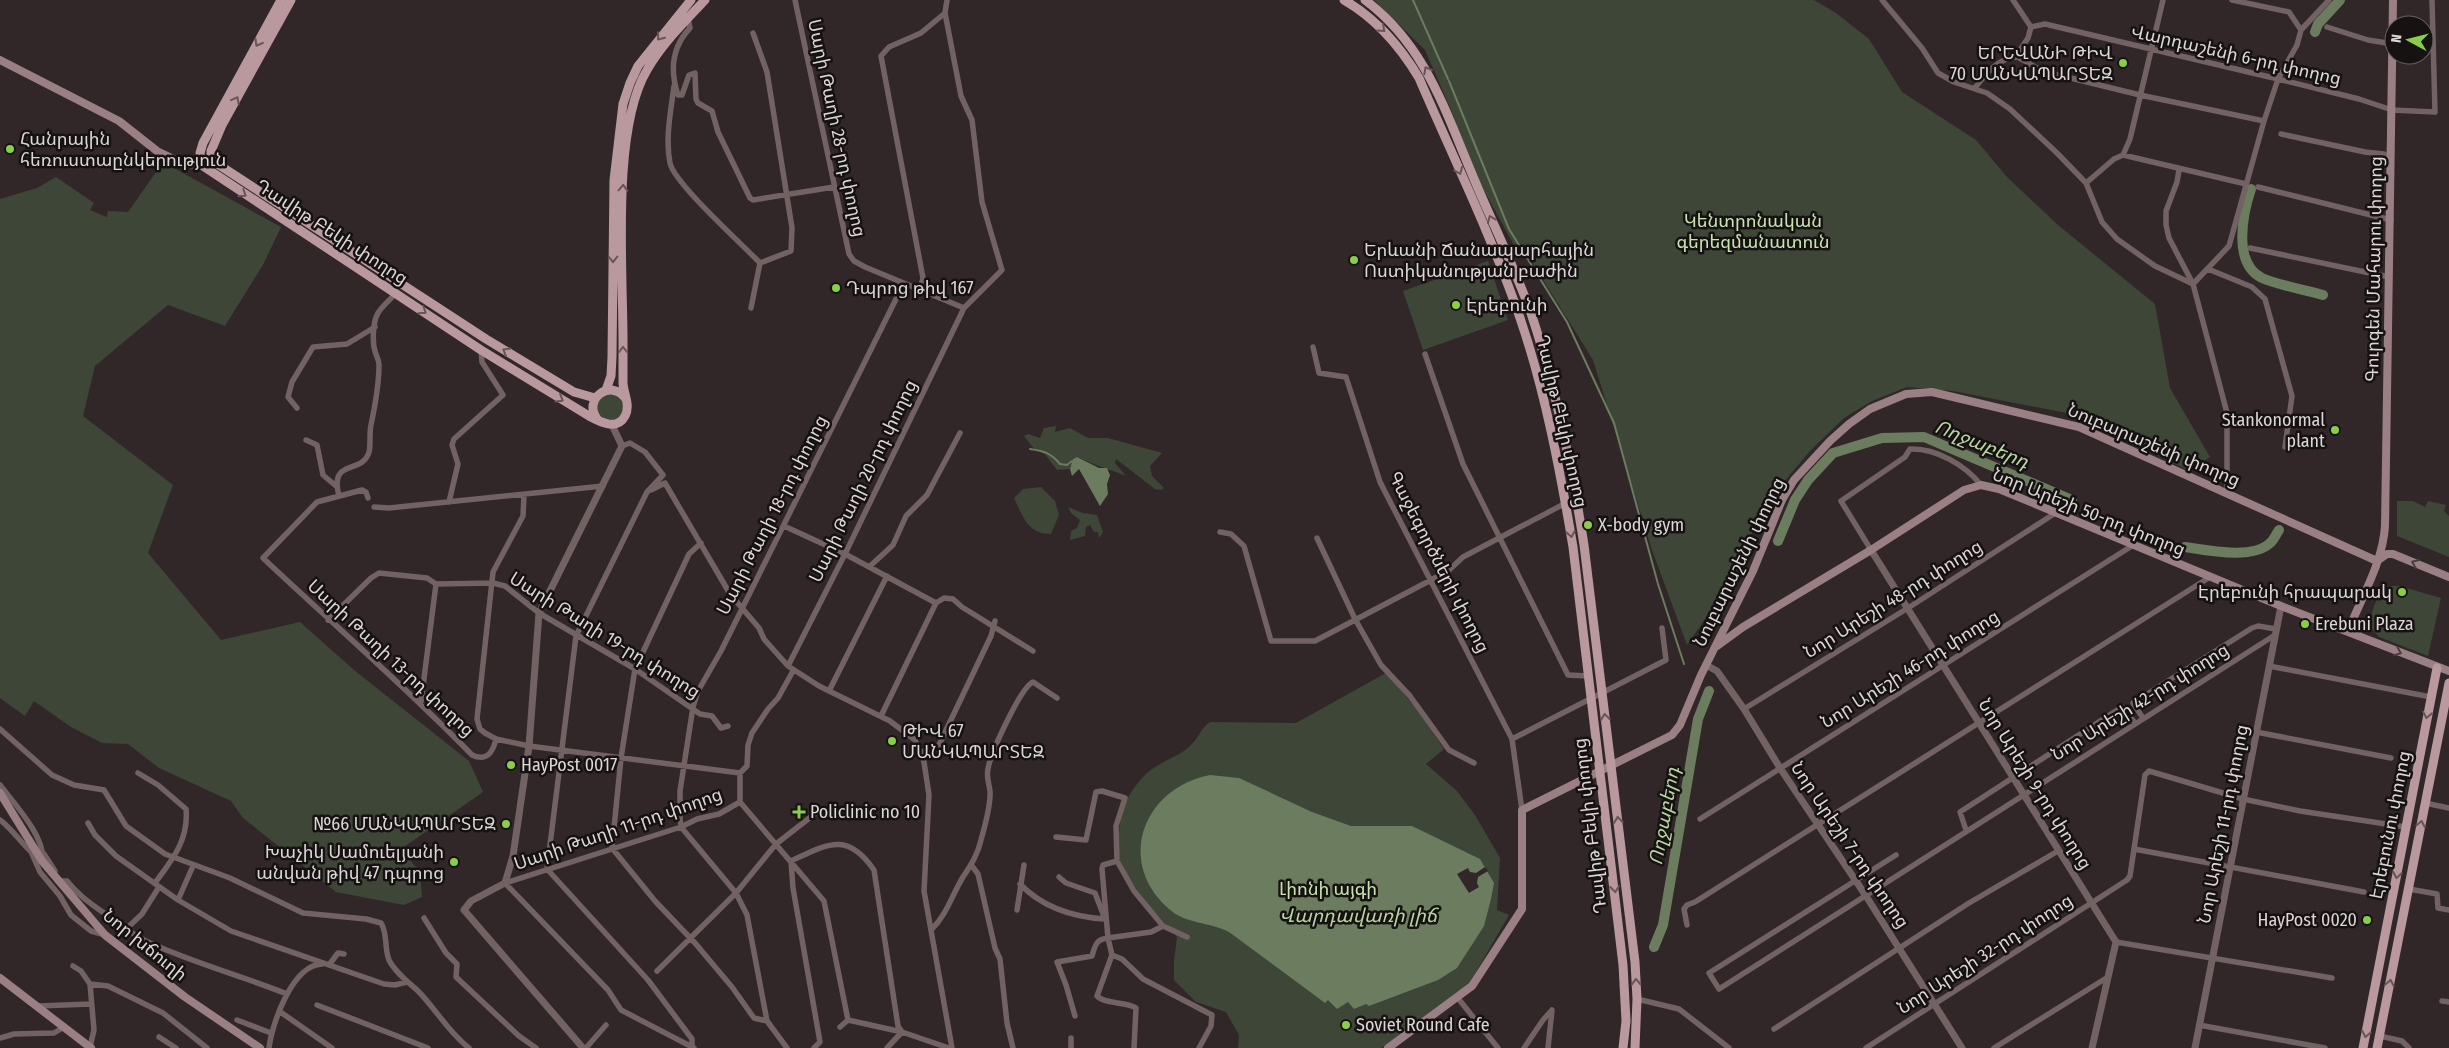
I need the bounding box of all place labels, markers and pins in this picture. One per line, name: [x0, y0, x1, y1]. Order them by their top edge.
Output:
place label: ԵՐԵՎԱՆԻ ԹԻՎ 70 ՄԱՆԿԱՊԱՐՏԵԶ: [1950, 42, 2113, 85]
marker: ԵՐԵՎԱՆԻ ԹԻՎ 70 ՄԱՆԿԱՊԱՐՏԵԶ: [2117, 57, 2129, 69]
place label: Հանրային հեռուստաընկերություն: [20, 128, 226, 171]
marker: Հանրային հեռուստաընկերություն: [4, 143, 16, 155]
place label: Երևանի Ճանապարհային Ոստիկանության բաժին: [1364, 239, 1594, 282]
marker: Երևանի Ճանապարհային Ոստիկանության բաժին: [1348, 254, 1360, 266]
place label: Դպրոց թիվ 167: [846, 277, 973, 299]
marker: Դպրոց թիվ 167: [830, 282, 842, 294]
place label: Էրեբունի: [1466, 294, 1547, 316]
marker: Էրեբունի: [1450, 299, 1462, 311]
place label: Stankonormal plant: [2222, 409, 2325, 452]
marker: Stankonormal plant: [2329, 424, 2341, 436]
place label: X-body gym: [1598, 514, 1684, 536]
marker: X-body gym: [1582, 519, 1594, 531]
place label: Էրեբունի հրապարակ: [2198, 581, 2392, 603]
marker: Էրեբունի հրապարակ: [2396, 586, 2408, 598]
place label: Erebuni Plaza: [2315, 613, 2414, 635]
marker: Erebuni Plaza: [2299, 618, 2311, 630]
place label: ԹԻՎ 67 ՄԱՆԿԱՊԱՐՏԵԶ: [902, 720, 1045, 763]
marker: ԹԻՎ 67 ՄԱՆԿԱՊԱՐՏԵԶ: [886, 735, 898, 747]
place label: HayPost 0017: [521, 754, 617, 776]
marker: HayPost 0017: [505, 759, 517, 771]
place label: Policlinic no 10: [810, 801, 920, 823]
marker: Policlinic no 10: [792, 805, 806, 819]
place label: №66 ՄԱՆԿԱՊԱՐՏԵԶ: [313, 813, 496, 835]
marker: №66 ՄԱՆԿԱՊԱՐՏԵԶ: [500, 818, 512, 830]
place label: Խաչիկ Սամուելյանի անվան թիվ 47 դպրոց: [256, 841, 444, 884]
marker: Խաչիկ Սամուելյանի անվան թիվ 47 դպրոց: [448, 856, 460, 868]
place label: HayPost 0020: [2257, 909, 2357, 931]
marker: HayPost 0020: [2361, 914, 2373, 926]
place label: Soviet Round Cafe: [1356, 1014, 1490, 1036]
marker: Soviet Round Cafe: [1340, 1019, 1352, 1031]

